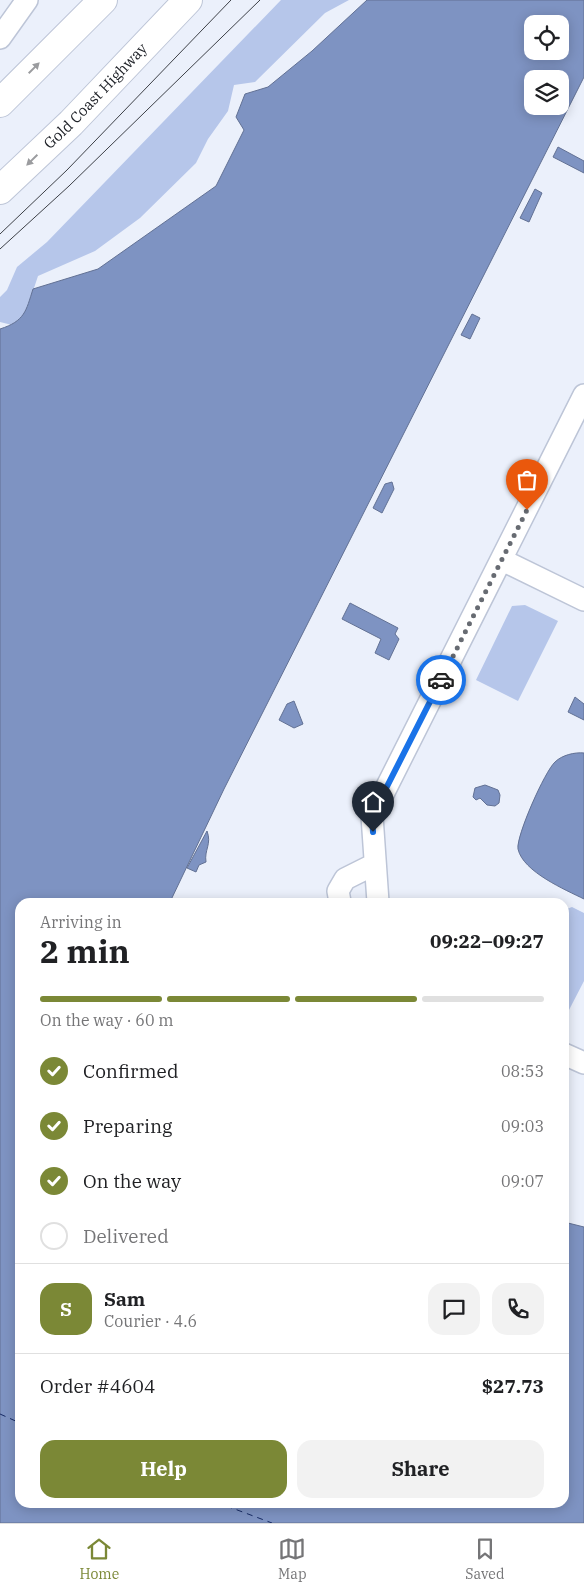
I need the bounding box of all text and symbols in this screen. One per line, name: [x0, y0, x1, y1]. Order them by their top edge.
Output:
map controls: [524, 15, 569, 115]
button: locate: [524, 15, 569, 60]
street label: Gold Coast Highway: [40, 39, 151, 153]
one-way arrow: [28, 62, 40, 74]
button: layers: [524, 70, 569, 115]
one-way arrow: [26, 154, 38, 166]
pin: [506, 459, 548, 510]
icon: bag: [513, 466, 541, 494]
courier: [416, 655, 466, 705]
icon: car: [427, 666, 455, 694]
pin: [352, 781, 394, 832]
icon: home: [359, 788, 387, 816]
text: Arriving in: [40, 912, 122, 932]
text: 09:22–09:27: [430, 929, 544, 953]
text: 2 min: [40, 930, 130, 972]
text: On the way · 60 m: [40, 1010, 174, 1030]
icon: check: [40, 1057, 68, 1085]
text: Confirmed: [83, 1059, 178, 1083]
text: 08:53: [501, 1061, 544, 1081]
icon: check: [40, 1112, 68, 1140]
text: Preparing: [83, 1114, 172, 1138]
text: 09:03: [501, 1116, 544, 1136]
icon: check: [40, 1167, 68, 1195]
text: On the way: [83, 1169, 181, 1193]
text: 09:07: [501, 1171, 544, 1191]
text: Delivered: [83, 1224, 169, 1248]
button: chat: [428, 1283, 480, 1335]
button: phone: [492, 1283, 544, 1335]
text: Sam: [104, 1287, 145, 1311]
text: S: [60, 1297, 72, 1321]
text: Courier · 4.6: [104, 1311, 197, 1331]
text: Order #4604: [40, 1374, 155, 1398]
text: $27.73: [482, 1374, 544, 1398]
button: Help: [40, 1440, 287, 1498]
button: Share: [297, 1440, 544, 1498]
tab: Home: [79, 1535, 119, 1583]
tab: Map: [278, 1535, 306, 1583]
tab: Saved: [465, 1535, 505, 1583]

